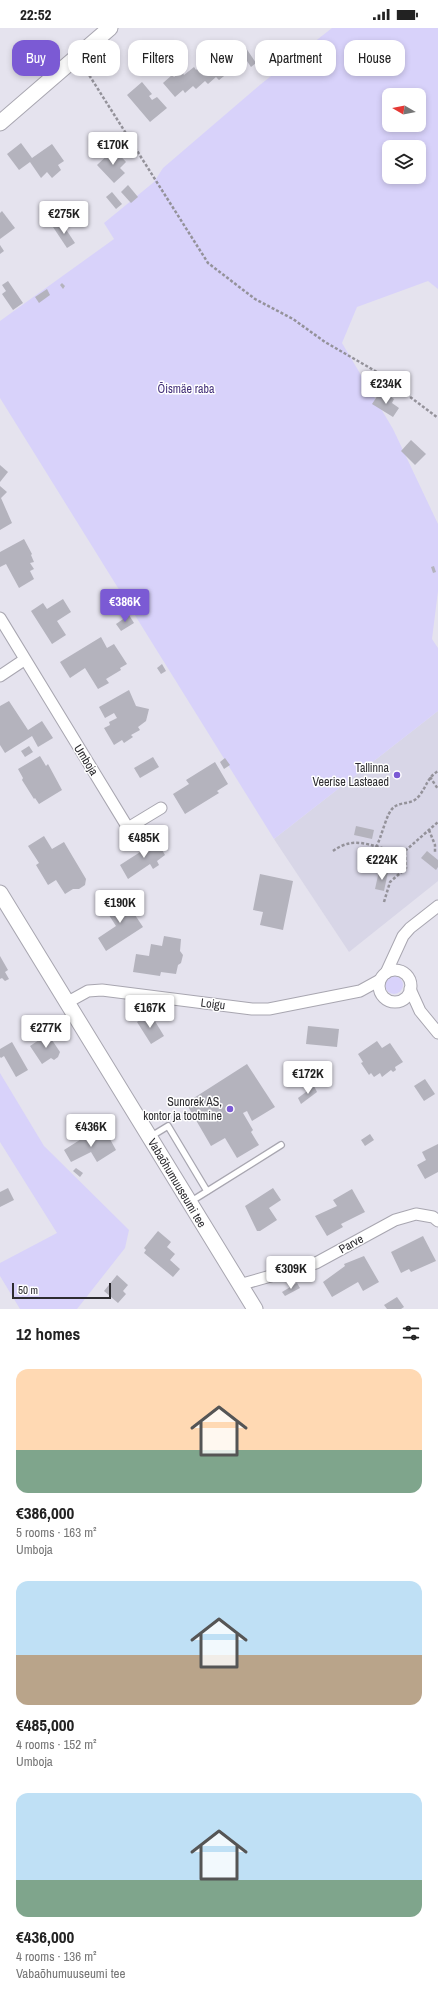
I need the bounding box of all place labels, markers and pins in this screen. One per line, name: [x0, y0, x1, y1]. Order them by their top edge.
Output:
pin: €170K: [85, 132, 141, 166]
pin: €275K: [36, 201, 92, 235]
pin: €234K: [358, 371, 414, 405]
pin: €386K: [97, 589, 153, 623]
place label: Tallinna Veerise Lasteaed: [312, 760, 390, 790]
marker: Tallinna Veerise Lasteaed: [392, 770, 402, 780]
pin: €485K: [116, 825, 172, 859]
pin: €224K: [354, 847, 410, 881]
pin: €190K: [92, 890, 148, 924]
pin: €167K: [122, 995, 178, 1029]
pin: €277K: [18, 1015, 74, 1049]
pin: €172K: [280, 1061, 336, 1095]
place label: Sunorek AS, kontor ja tootmine: [143, 1094, 222, 1124]
marker: Sunorek AS, kontor ja tootmine: [225, 1104, 235, 1114]
pin: €436K: [63, 1114, 119, 1148]
pin: €309K: [263, 1256, 319, 1290]

